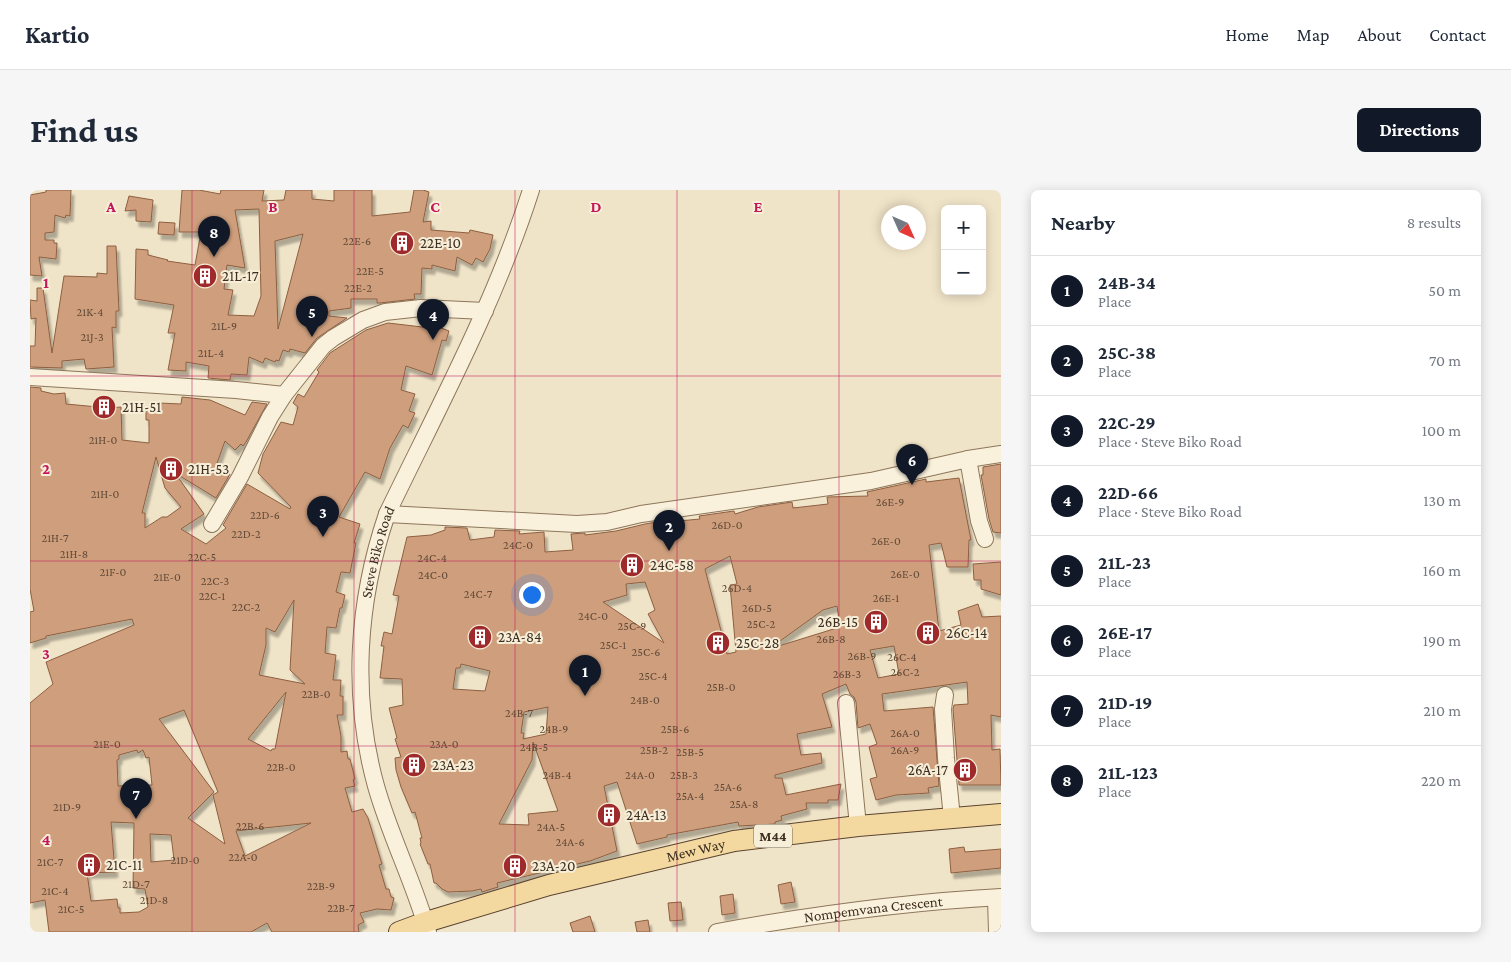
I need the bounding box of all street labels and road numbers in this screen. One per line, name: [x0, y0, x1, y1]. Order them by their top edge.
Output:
street label: Steve Biko Road: [358, 503, 398, 599]
road number: M44: [754, 824, 792, 848]
street label: Mew Way: [665, 835, 727, 865]
street label: Nompemvana Crescent: [803, 893, 944, 925]

